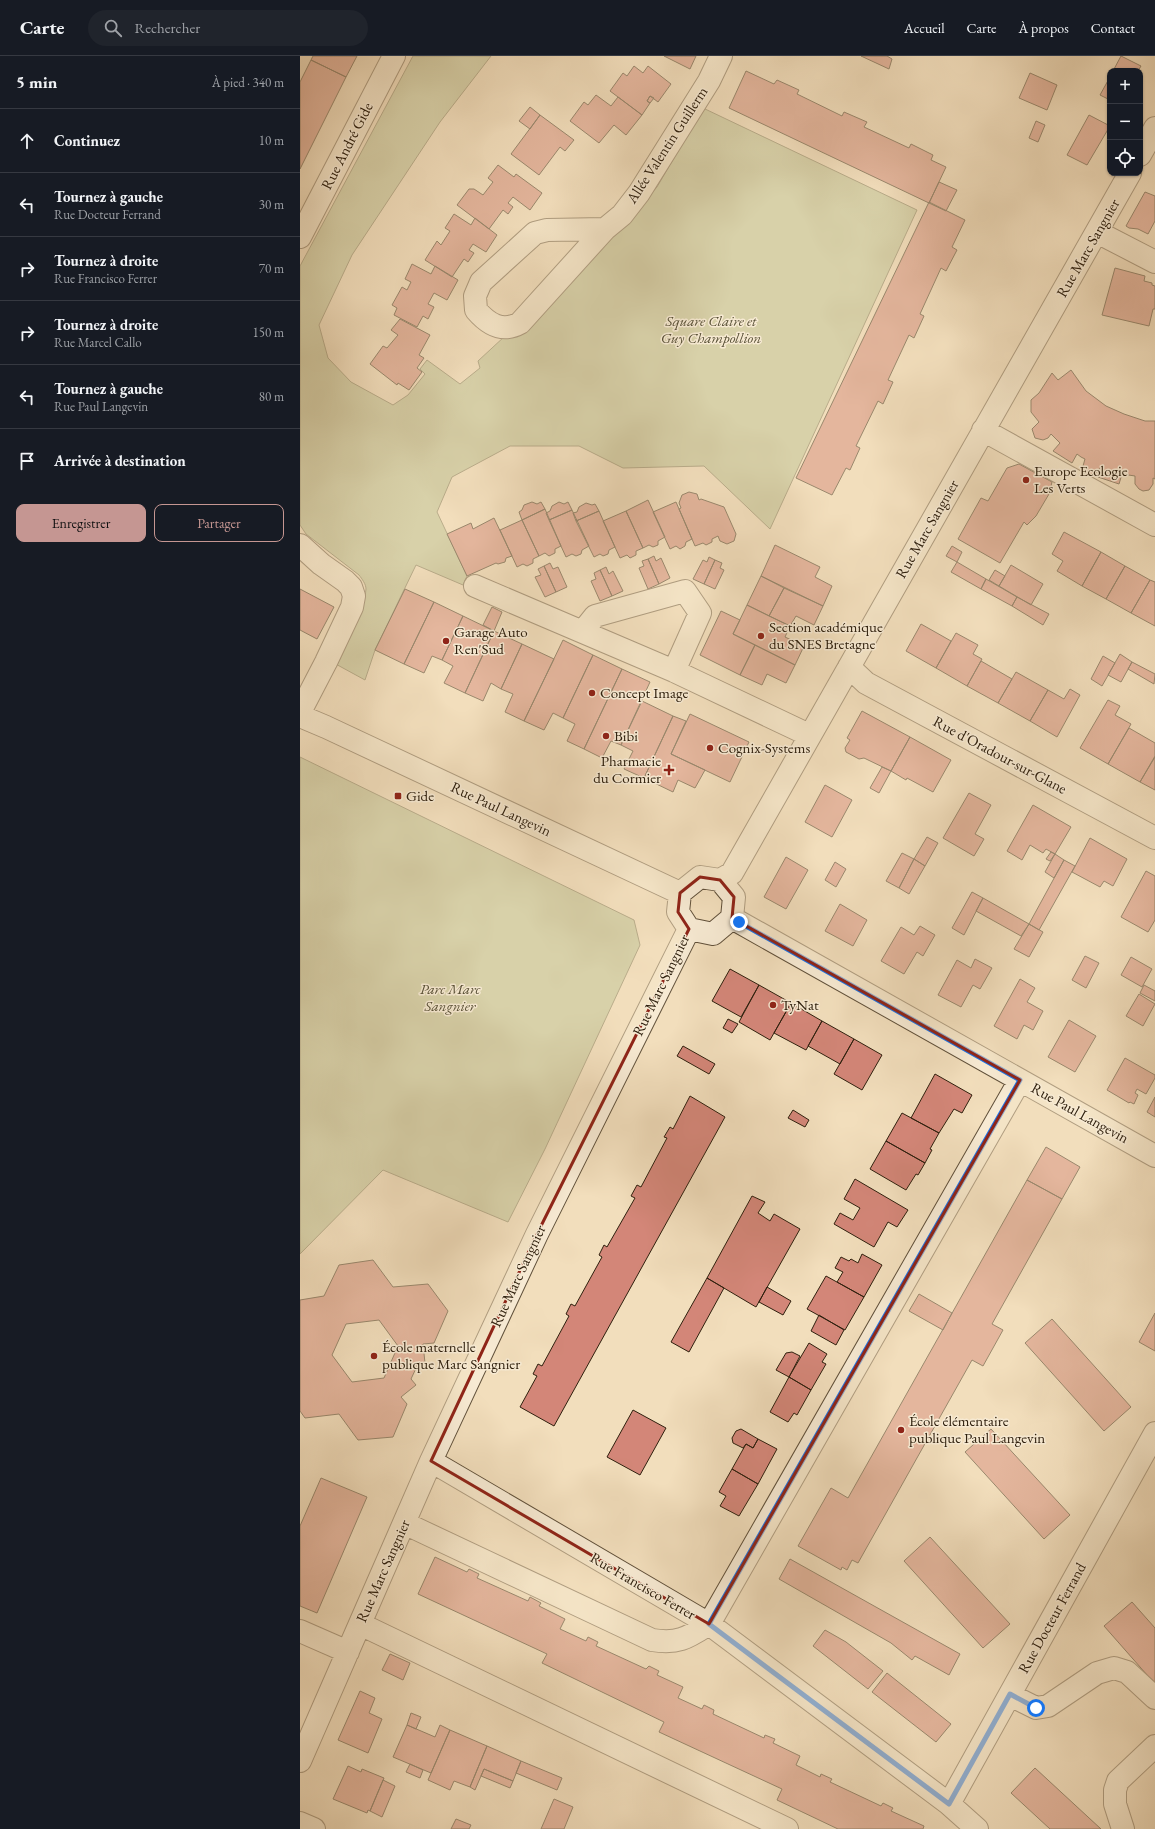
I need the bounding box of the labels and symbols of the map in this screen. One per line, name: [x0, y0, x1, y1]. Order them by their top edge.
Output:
street label: Allée Valentin Guillerm: [621, 82, 712, 208]
street label: Rue André Gide: [316, 99, 377, 193]
street label: Rue Marc Sangnier: [1052, 195, 1123, 300]
park label: Square Claire et Guy Champollion: [661, 311, 761, 347]
place label: Europe Ecologie Les Verts: [1034, 461, 1128, 497]
marker: Europe Ecologie Les Verts: [1021, 475, 1031, 485]
street label: Rue Marc Sangnier: [891, 476, 962, 581]
place label: Section académique du SNES Bretagne: [769, 617, 883, 653]
place label: Garage Auto Ren'Sud: [454, 622, 528, 658]
marker: Section académique du SNES Bretagne: [756, 631, 766, 641]
marker: Garage Auto Ren'Sud: [441, 636, 451, 646]
place label: Concept Image: [600, 683, 688, 702]
marker: Concept Image: [587, 688, 597, 698]
street label: Rue d'Oradour-sur-Glane: [930, 711, 1070, 798]
place label: Bibi: [614, 726, 638, 745]
marker: Bibi: [601, 731, 611, 741]
place label: Cognix-Systems: [718, 738, 810, 757]
marker: Cognix-Systems: [705, 743, 715, 753]
place label: Pharmacie du Cormier: [593, 751, 661, 787]
marker: Pharmacie du Cormier: [664, 765, 674, 775]
street label: Rue Paul Langevin: [448, 777, 555, 840]
place label: Gide: [406, 786, 434, 805]
marker: Gide: [393, 791, 403, 801]
route end: [730, 913, 748, 931]
street label: Rue Marc Sangnier: [628, 931, 693, 1039]
park label: Parc Marc Sangnier: [420, 979, 481, 1015]
place label: TyNat: [781, 995, 819, 1014]
marker: TyNat: [768, 1000, 778, 1010]
street label: Rue Paul Langevin: [1028, 1078, 1132, 1147]
street label: Rue Marc Sangnier: [486, 1222, 550, 1330]
place label: École maternelle publique Marc Sangnier: [382, 1337, 520, 1373]
marker: École maternelle publique Marc Sangnier: [369, 1351, 379, 1361]
place label: École élémentaire publique Paul Langevin: [909, 1411, 1045, 1447]
marker: École élémentaire publique Paul Langevin: [896, 1425, 906, 1435]
street label: Rue Marc Sangnier: [351, 1516, 414, 1625]
street label: Rue Francisco Ferrer: [587, 1548, 699, 1624]
street label: Rue Docteur Ferrand: [1013, 1559, 1090, 1676]
route start: [1027, 1699, 1045, 1717]

